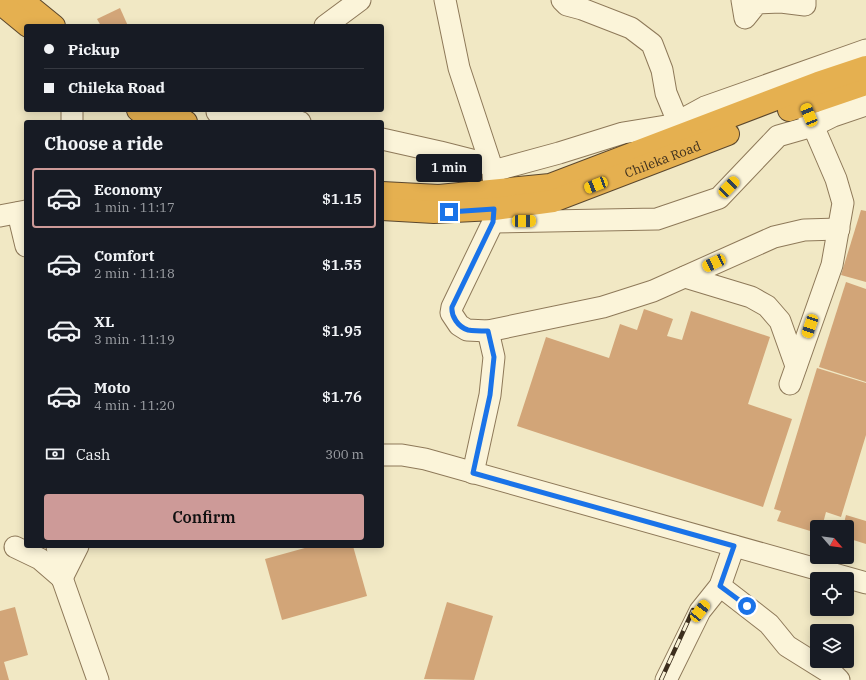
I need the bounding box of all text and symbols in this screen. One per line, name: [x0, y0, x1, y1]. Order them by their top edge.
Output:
text: Pickup: [68, 40, 120, 59]
text: Chileka Road: [68, 78, 165, 97]
car: [799, 102, 819, 128]
text: Choose a ride: [44, 132, 163, 155]
street label: Chileka Road: [622, 137, 703, 181]
callout: 1 min: [416, 154, 482, 182]
text: 1 min: [431, 159, 467, 176]
car: [716, 174, 742, 200]
car: [583, 175, 609, 195]
icon: car: [46, 180, 82, 216]
text: Economy: [94, 180, 162, 199]
text: $1.15: [322, 189, 362, 208]
text: 1 min · 11:17: [94, 199, 175, 216]
route end: [440, 203, 458, 221]
car: [512, 215, 536, 227]
icon: car: [46, 246, 82, 282]
text: Comfort: [94, 246, 154, 265]
car: [701, 252, 727, 274]
text: $1.55: [322, 255, 362, 274]
text: 2 min · 11:18: [94, 265, 175, 282]
icon: car: [46, 312, 82, 348]
text: XL: [94, 312, 114, 331]
car: [800, 313, 820, 339]
text: $1.95: [322, 321, 362, 340]
text: 3 min · 11:19: [94, 331, 175, 348]
icon: car: [46, 378, 82, 414]
text: Moto: [94, 378, 131, 397]
text: $1.76: [322, 387, 362, 406]
text: 4 min · 11:20: [94, 397, 175, 414]
icon: cash: [44, 443, 66, 465]
text: Cash: [76, 445, 110, 464]
text: 300 m: [325, 446, 364, 463]
button: Confirm: [44, 494, 364, 540]
north arrow: [810, 520, 854, 564]
map controls: [810, 520, 854, 668]
button: locate: [810, 572, 854, 616]
route start: [738, 597, 756, 615]
car: [688, 598, 712, 624]
button: layers: [810, 624, 854, 668]

